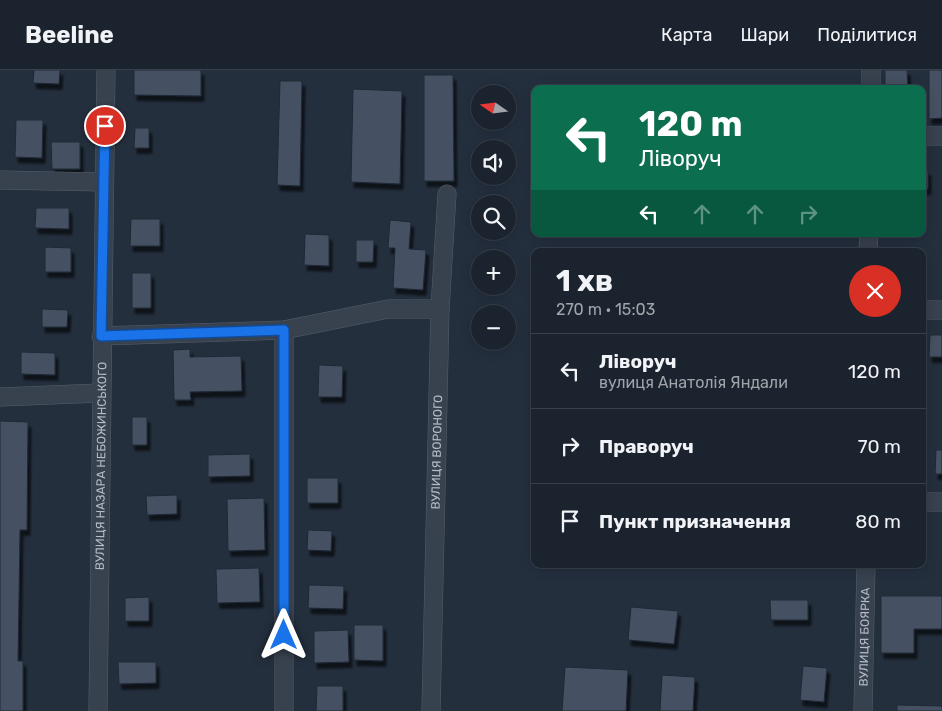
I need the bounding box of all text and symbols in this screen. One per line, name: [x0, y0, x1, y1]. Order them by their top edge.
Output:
text: Beeline: [25, 21, 114, 49]
text: Карта: [661, 24, 712, 46]
text: Шари: [740, 24, 789, 46]
text: Поділитися: [817, 24, 917, 46]
north arrow: [471, 85, 516, 130]
map controls: [471, 85, 516, 350]
text: 120 m: [639, 103, 742, 145]
pin: [84, 105, 126, 147]
icon: left: [556, 105, 621, 170]
icon: arrive: [91, 112, 119, 140]
button: sound: [471, 140, 516, 185]
text: Ліворуч: [639, 145, 722, 172]
button: search: [471, 195, 516, 240]
icon: left: [635, 200, 663, 228]
icon: ahead: [688, 200, 716, 228]
icon: ahead: [741, 200, 769, 228]
icon: right: [794, 200, 822, 228]
button: +: [471, 250, 516, 295]
text: 1 хв: [556, 263, 613, 299]
button: close: [849, 265, 901, 317]
text: 270 m · 15:03: [556, 300, 655, 319]
button: −: [471, 305, 516, 350]
text: Ліворуч: [599, 350, 676, 373]
icon: left: [556, 357, 584, 385]
text: 120 m: [848, 360, 901, 383]
street label: ВУЛИЦЯ НАЗАРА НЕБОЖИНСЬКОГО: [93, 362, 109, 570]
text: вулиця Анатолія Яндали: [599, 373, 788, 392]
street label: ВУЛИЦЯ ВОРОНОГО: [429, 395, 445, 510]
icon: right: [556, 432, 584, 460]
text: Праворуч: [599, 435, 694, 458]
text: 70 m: [858, 435, 901, 458]
icon: arrive: [556, 507, 584, 535]
text: Пункт призначення: [599, 510, 791, 533]
text: 80 m: [855, 510, 901, 533]
street label: ВУЛИЦЯ БОЯРКА: [857, 587, 873, 687]
position arrow: [257, 608, 309, 660]

